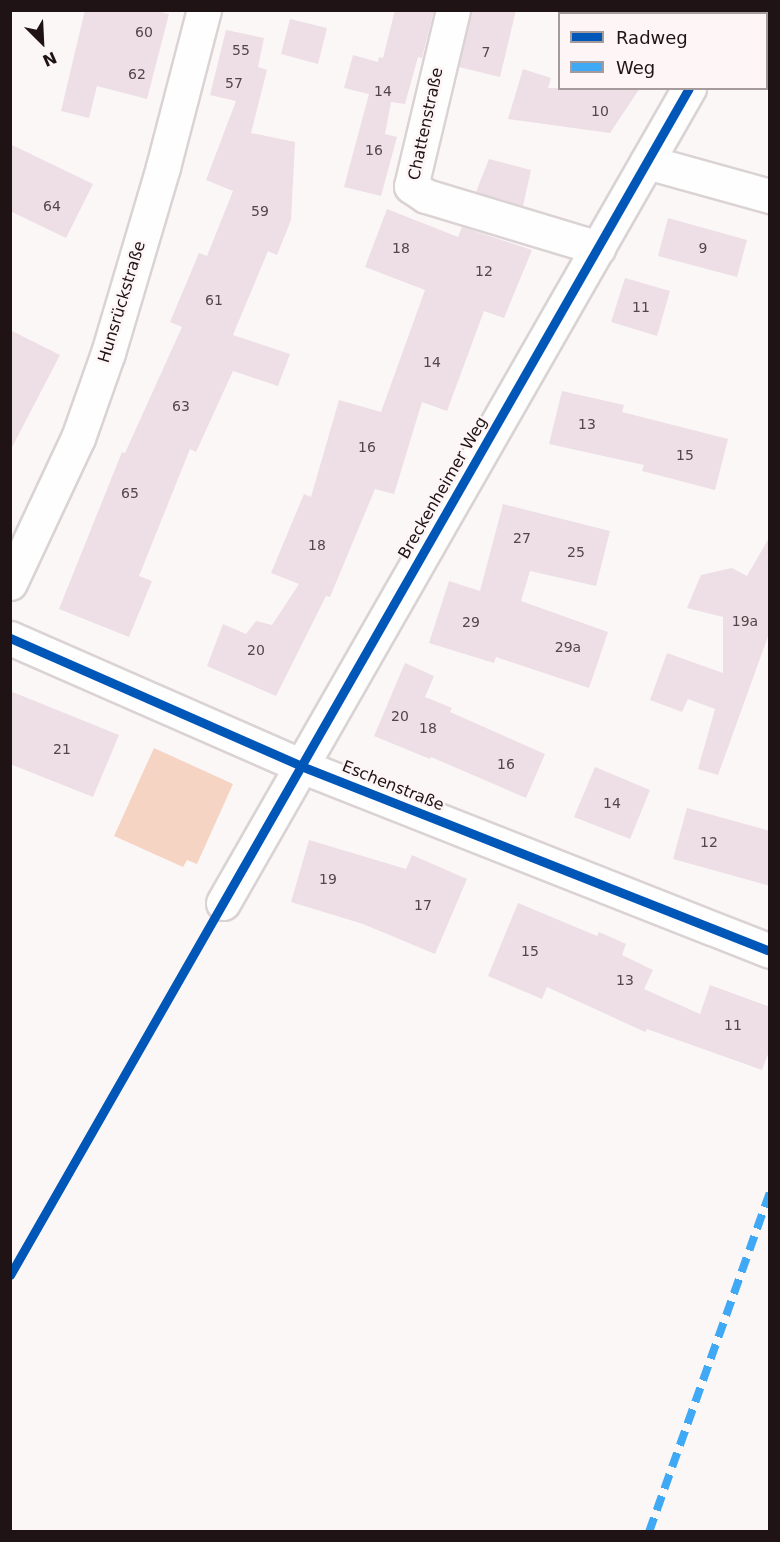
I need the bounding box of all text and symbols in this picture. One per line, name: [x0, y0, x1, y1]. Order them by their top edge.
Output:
north arrow: [12, 12, 72, 72]
legend: [558, 12, 768, 90]
house number: 60: [135, 24, 153, 40]
text: Radweg: [616, 27, 688, 48]
house number: 55: [232, 42, 250, 58]
house number: 7: [482, 44, 490, 60]
text: N: [40, 47, 60, 70]
text: Weg: [616, 57, 655, 78]
house number: 62: [128, 66, 146, 82]
street label: Chattenstraße: [405, 66, 447, 182]
house number: 57: [225, 75, 243, 91]
house number: 14: [374, 83, 392, 99]
house number: 10: [591, 103, 609, 119]
house number: 16: [365, 142, 383, 158]
house number: 64: [43, 198, 61, 214]
house number: 59: [251, 203, 269, 219]
street label: Hunsrückstraße: [94, 239, 150, 365]
house number: 18: [392, 240, 410, 256]
house number: 9: [699, 240, 707, 256]
house number: 12: [475, 263, 493, 279]
house number: 61: [205, 292, 223, 308]
house number: 11: [632, 299, 650, 315]
house number: 14: [423, 354, 441, 370]
house number: 63: [172, 398, 190, 414]
street label: Breckenheimer Weg: [394, 414, 492, 562]
house number: 13: [578, 416, 596, 432]
house number: 16: [358, 439, 376, 455]
house number: 15: [676, 447, 694, 463]
house number: 65: [121, 485, 139, 501]
house number: 27: [513, 530, 531, 546]
house number: 18: [308, 537, 326, 553]
house number: 25: [567, 544, 585, 560]
house number: 19a: [732, 613, 758, 629]
house number: 29: [462, 614, 480, 630]
house number: 29a: [555, 639, 581, 655]
house number: 20: [247, 642, 265, 658]
house number: 20: [391, 708, 409, 724]
house number: 18: [419, 720, 437, 736]
house number: 21: [53, 741, 71, 757]
house number: 16: [497, 756, 515, 772]
street label: Eschenstraße: [339, 757, 447, 815]
house number: 14: [603, 795, 621, 811]
house number: 12: [700, 834, 718, 850]
house number: 19: [319, 871, 337, 887]
house number: 17: [414, 897, 432, 913]
house number: 15: [521, 943, 539, 959]
house number: 13: [616, 972, 634, 988]
house number: 11: [724, 1017, 742, 1033]

